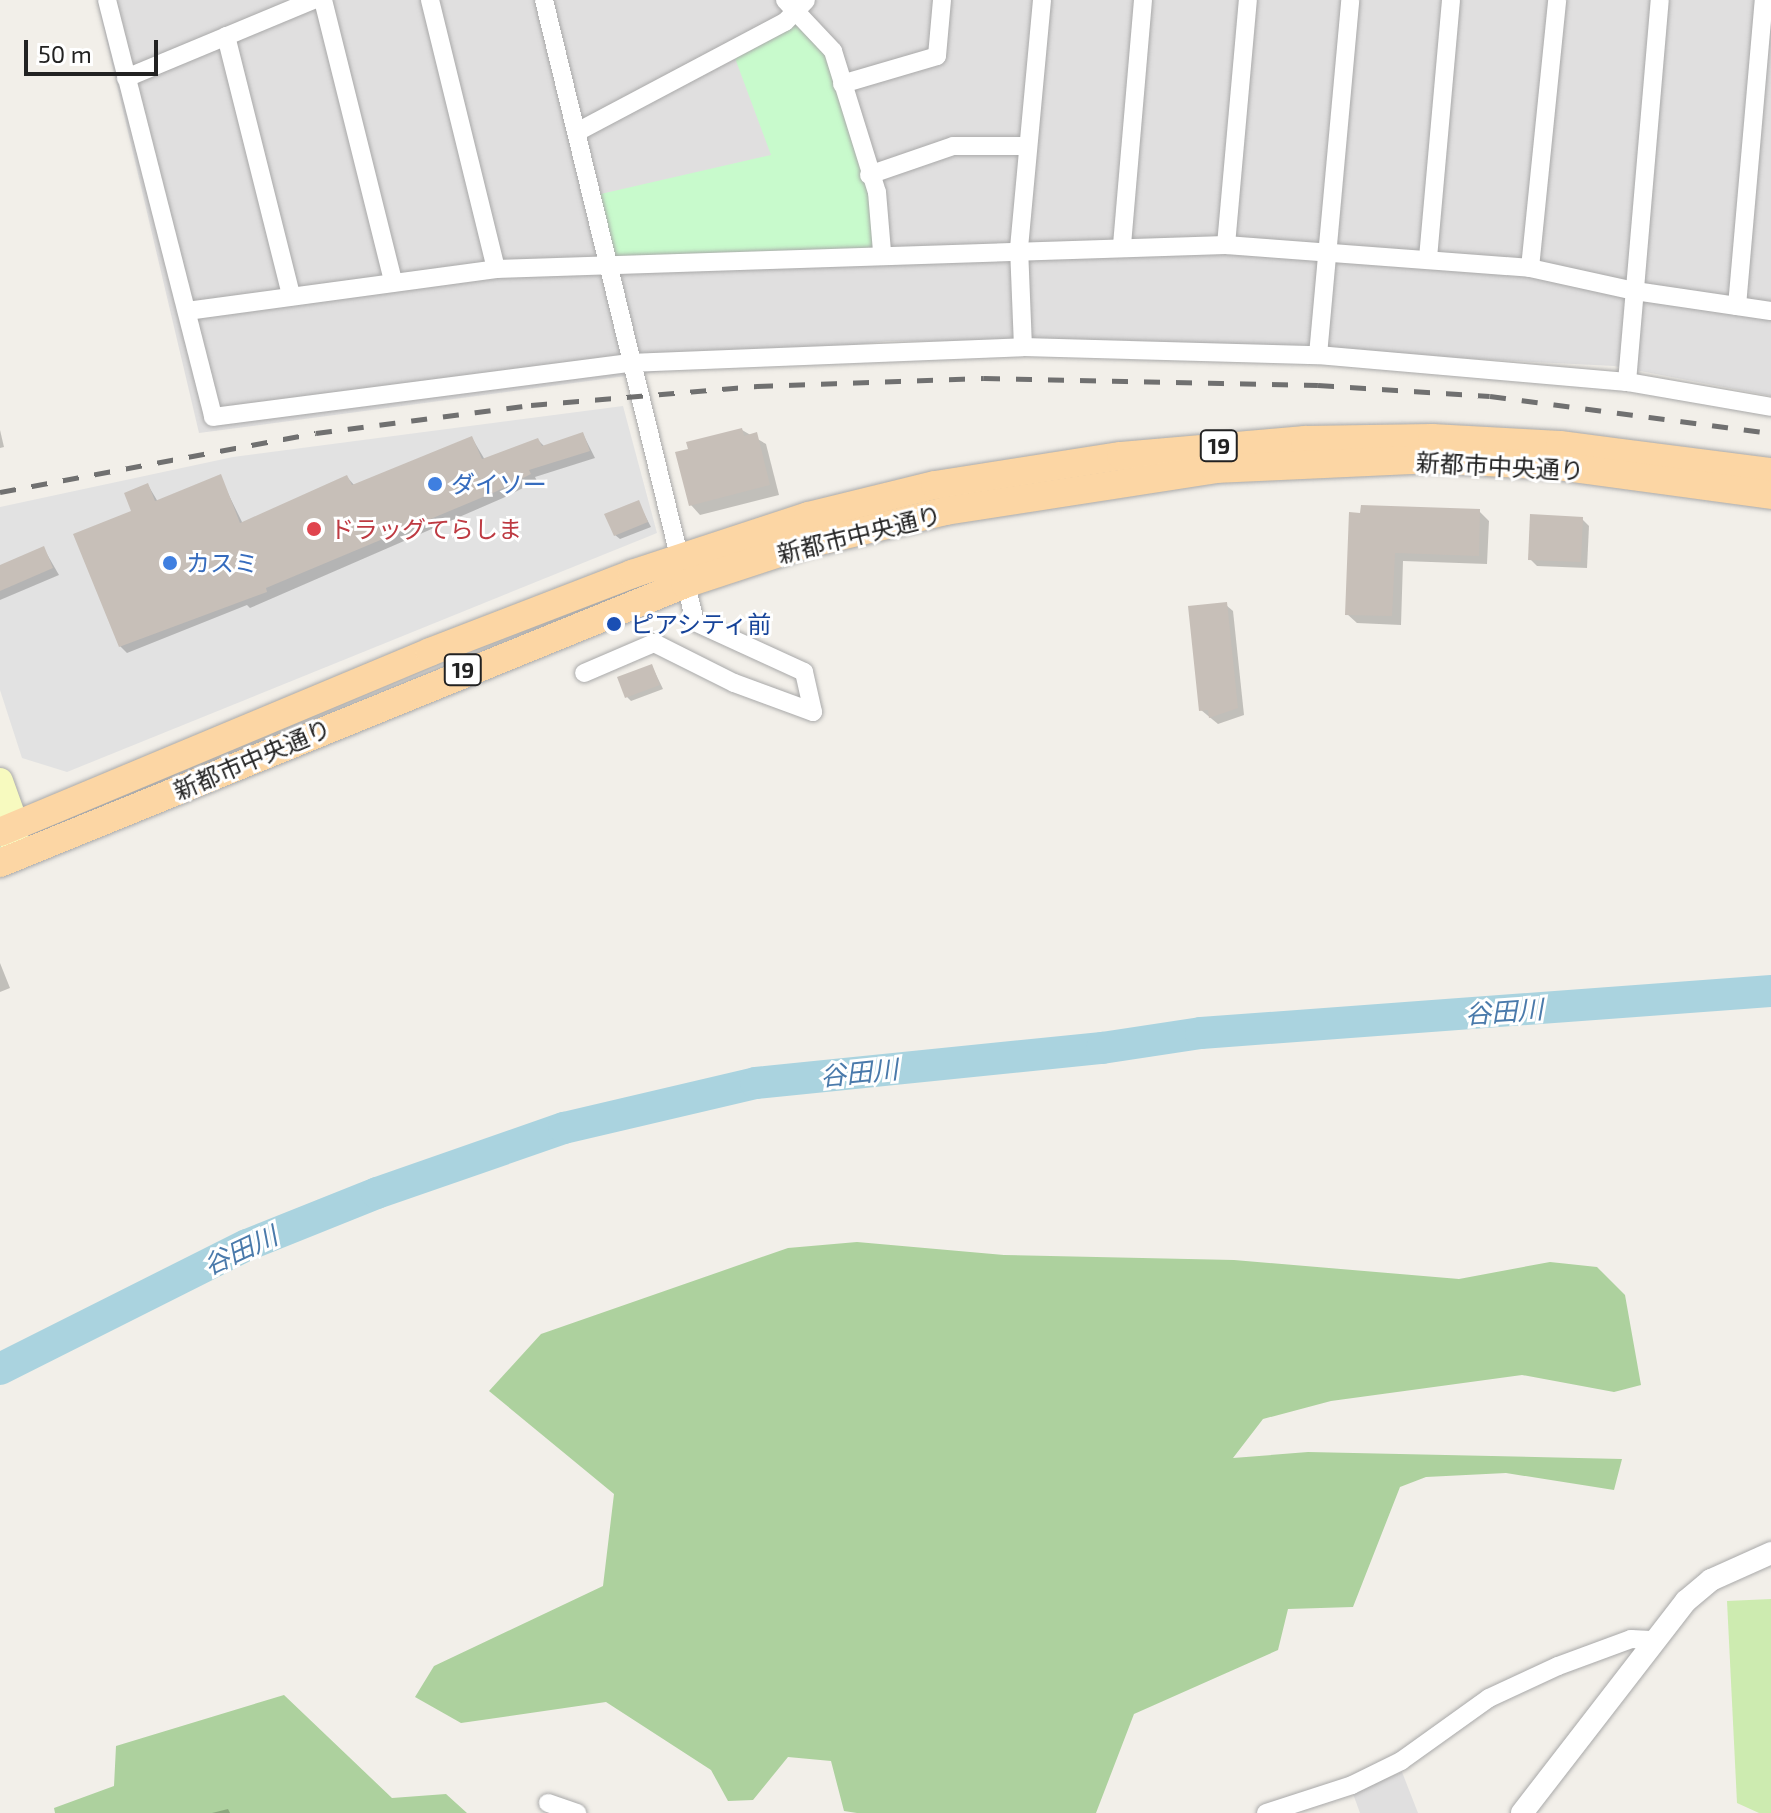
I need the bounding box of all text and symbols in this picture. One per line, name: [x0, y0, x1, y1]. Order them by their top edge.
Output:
scale bar: [28, 24, 162, 74]
text: 50 m: [38, 39, 92, 68]
road number: 19: [1199, 428, 1239, 464]
street label: 新都市中央通り: [1415, 447, 1585, 485]
place label: ダイソー: [451, 470, 547, 498]
marker: ダイソー: [426, 475, 444, 493]
street label: 新都市中央通り: [774, 500, 944, 568]
place label: ドラッグてらしま: [330, 515, 522, 543]
marker: ドラッグてらしま: [305, 520, 323, 538]
place label: カスミ: [186, 549, 258, 577]
marker: カスミ: [161, 554, 179, 572]
place label: ピアシティ前: [630, 610, 774, 638]
marker: ピアシティ前: [605, 615, 623, 633]
road number: 19: [443, 652, 483, 688]
street label: 新都市中央通り: [169, 713, 335, 805]
water label: 谷田川: [1464, 993, 1544, 1029]
water label: 谷田川: [819, 1052, 899, 1092]
water label: 谷田川: [198, 1219, 282, 1281]

